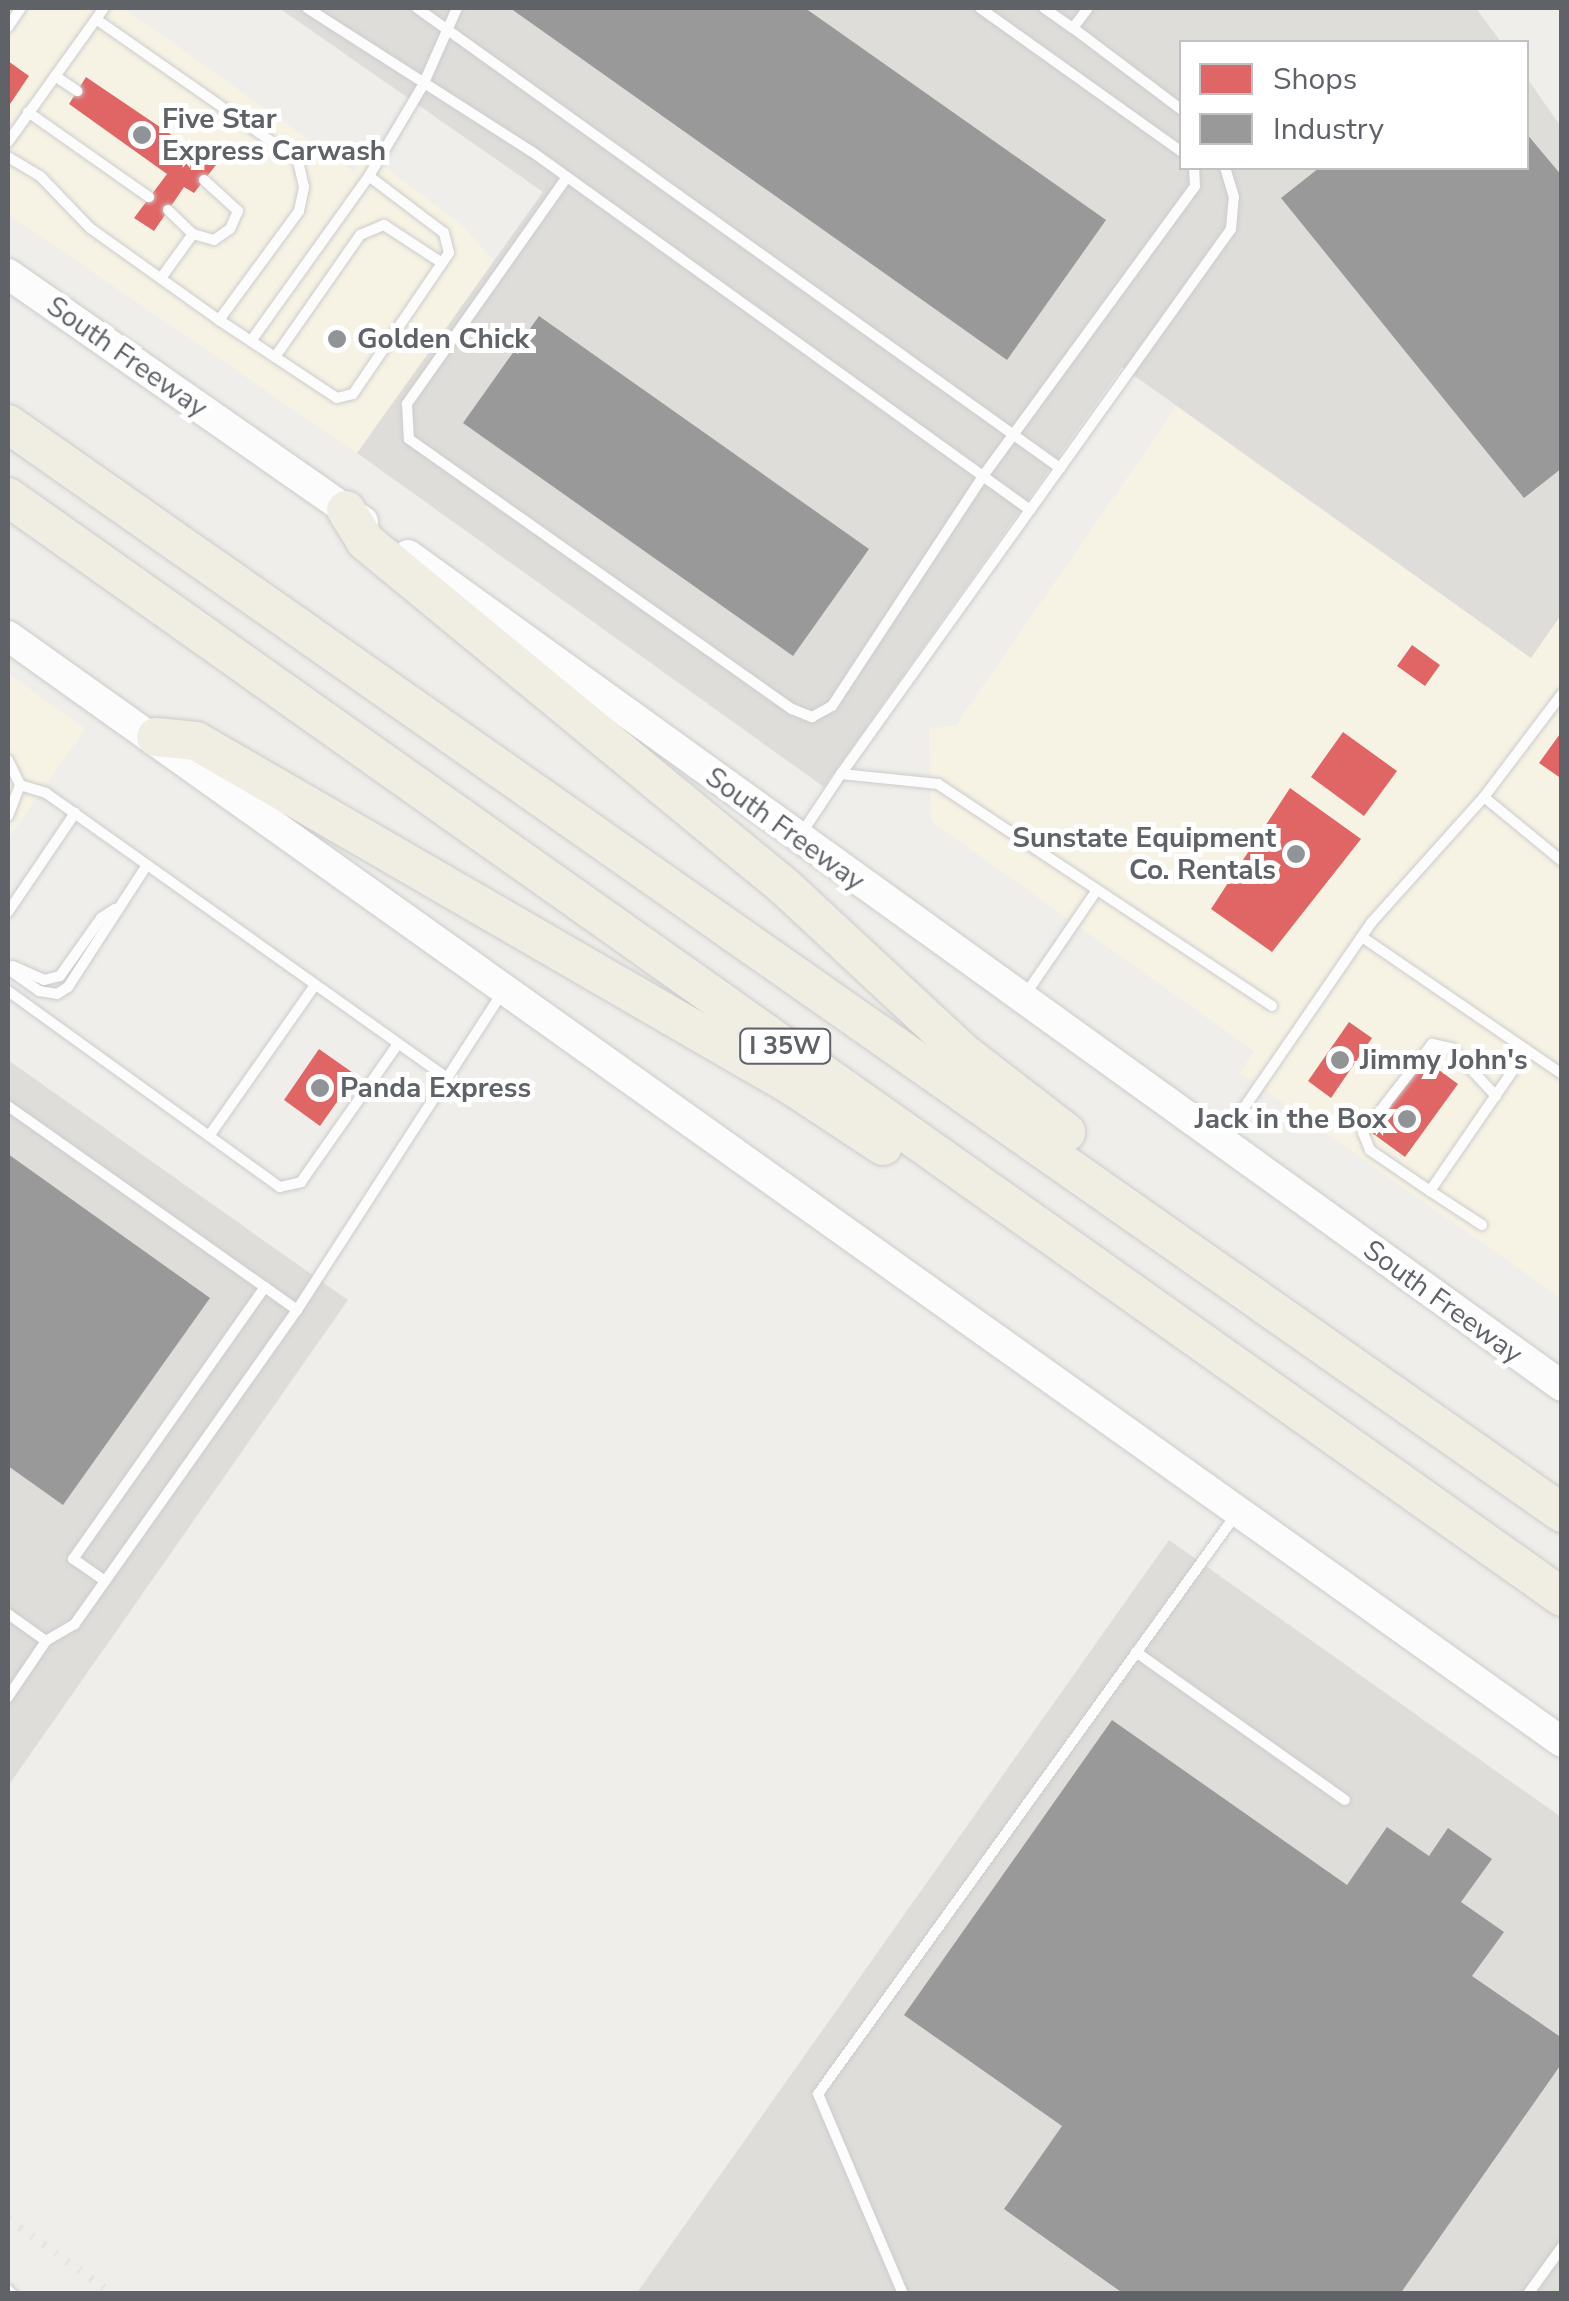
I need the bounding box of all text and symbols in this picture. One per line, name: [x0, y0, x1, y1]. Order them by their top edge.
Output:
legend: [1179, 40, 1529, 170]
text: Shops: [1273, 59, 1357, 100]
place label: Five Star Express Carwash: [162, 102, 386, 168]
text: Industry: [1273, 109, 1384, 150]
marker: Five Star Express Carwash: [131, 124, 153, 146]
street label: South Freeway: [40, 289, 214, 425]
place label: Golden Chick: [357, 322, 529, 356]
marker: Golden Chick: [326, 328, 348, 350]
street label: South Freeway: [699, 760, 871, 898]
place label: Sunstate Equipment Co. Rentals: [1012, 821, 1276, 887]
marker: Sunstate Equipment Co. Rentals: [1285, 843, 1307, 865]
road number: I 35W: [738, 1026, 832, 1066]
place label: Jimmy John's: [1360, 1043, 1528, 1077]
marker: Jimmy John's: [1329, 1049, 1351, 1071]
place label: Panda Express: [340, 1071, 531, 1105]
marker: Panda Express: [309, 1077, 331, 1099]
place label: Jack in the Box: [1195, 1102, 1387, 1136]
marker: Jack in the Box: [1396, 1108, 1418, 1130]
street label: South Freeway: [1357, 1233, 1529, 1371]

